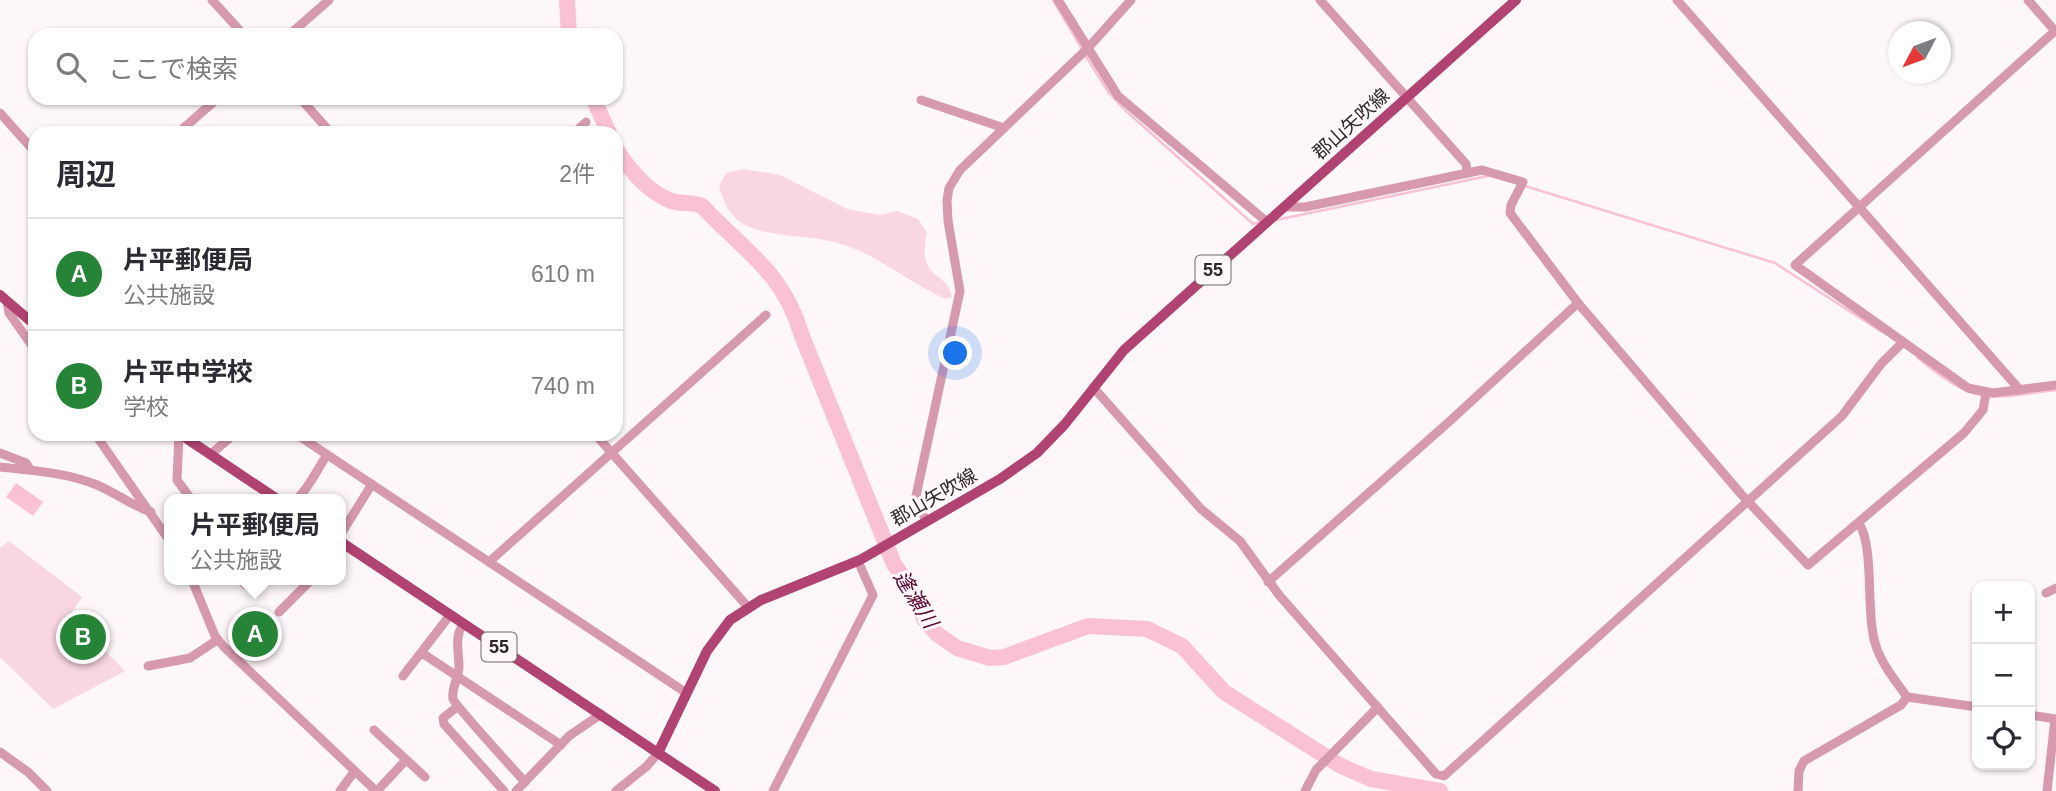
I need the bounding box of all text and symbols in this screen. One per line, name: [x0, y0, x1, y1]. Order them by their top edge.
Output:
north arrow: [1888, 21, 1951, 84]
search box: [28, 28, 623, 105]
icon: search: [52, 48, 90, 86]
text: ここで検索: [108, 54, 238, 84]
street label: 郡山矢吹線: [1309, 84, 1393, 164]
text: 周辺: [56, 158, 116, 191]
text: 2件: [559, 161, 595, 187]
text: 片平郵便局: [123, 245, 253, 275]
road number: 55: [1196, 256, 1230, 284]
text: A: [71, 261, 87, 287]
text: 610 m: [531, 261, 595, 287]
text: 公共施設: [123, 282, 215, 308]
your location: [938, 336, 972, 370]
text: 片平中学校: [123, 357, 253, 387]
text: B: [71, 373, 87, 399]
text: 740 m: [531, 373, 595, 399]
text: 学校: [123, 394, 169, 420]
street label: 郡山矢吹線: [888, 464, 980, 530]
popup: [164, 494, 346, 585]
text: 片平郵便局: [190, 510, 320, 540]
text: 公共施設: [190, 547, 282, 573]
water label: 逢瀬川: [890, 566, 944, 634]
map controls: [1972, 581, 2035, 770]
button: +: [1972, 581, 2035, 644]
pin: A: [232, 608, 278, 660]
pin: B: [60, 611, 106, 663]
road number: 55: [482, 632, 516, 662]
button: −: [1972, 644, 2035, 707]
button: locate: [1972, 707, 2035, 770]

